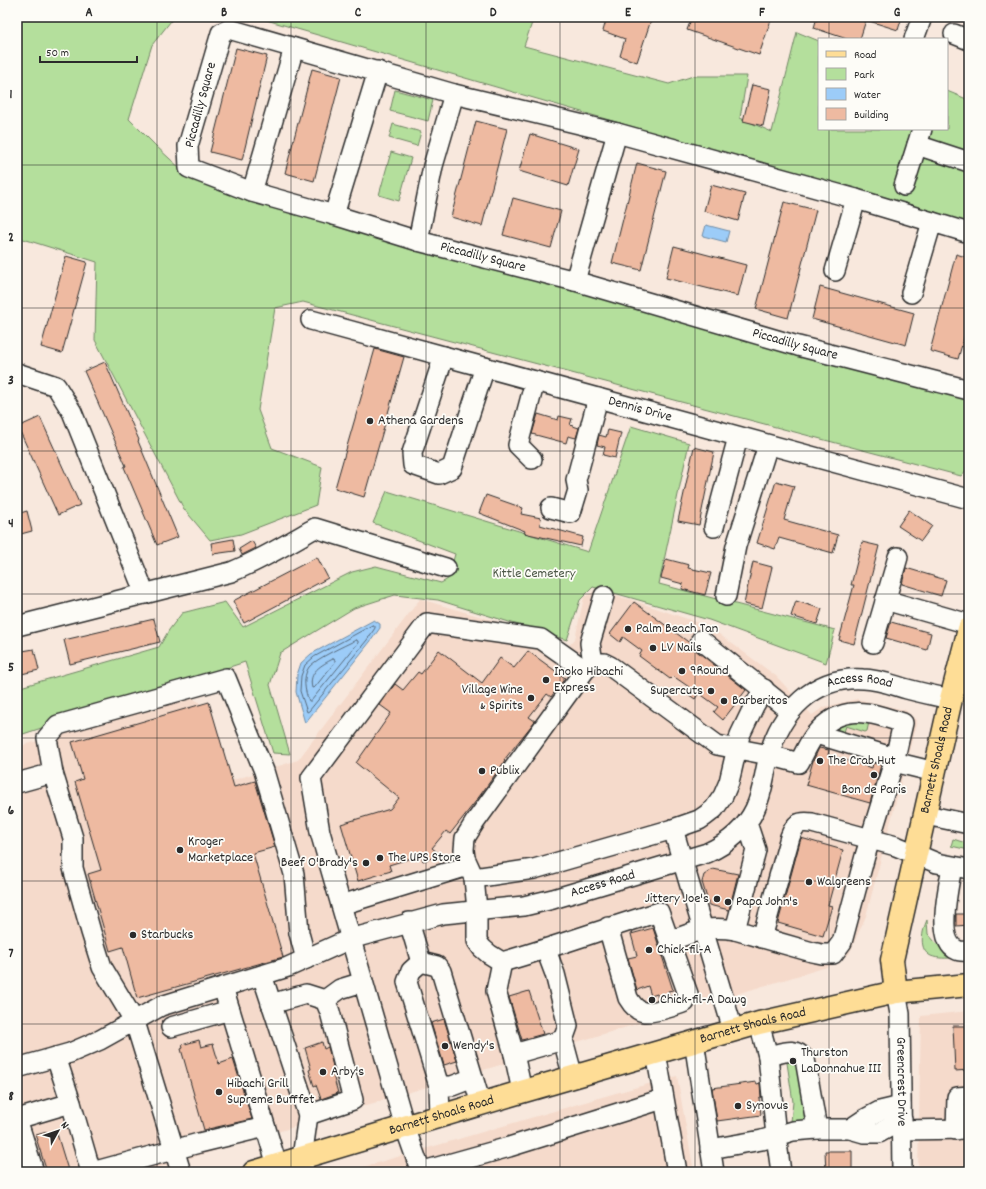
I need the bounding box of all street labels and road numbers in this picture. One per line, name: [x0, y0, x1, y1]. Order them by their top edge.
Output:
street label: Piccadilly Square: [180, 60, 222, 150]
street label: Piccadilly Square: [438, 237, 528, 278]
street label: Piccadilly Square: [750, 323, 840, 366]
street label: Dennis Drive: [606, 391, 674, 428]
street label: Access Road: [824, 669, 895, 694]
street label: Barnett Shoals Road: [915, 705, 959, 816]
street label: Access Road: [568, 865, 637, 903]
street label: Barnett Shoals Road: [698, 1003, 808, 1050]
street label: Greencrest Drive: [890, 1037, 911, 1126]
street label: Barnett Shoals Road: [387, 1090, 497, 1141]

